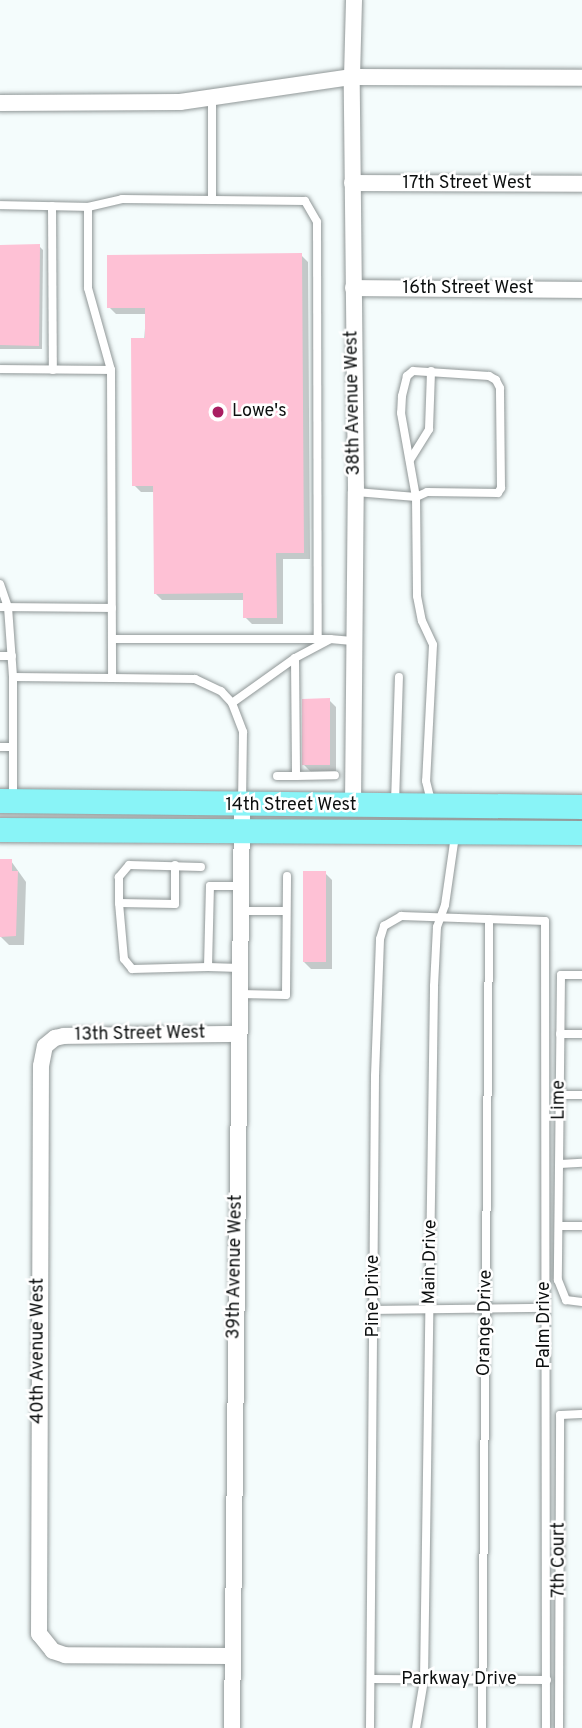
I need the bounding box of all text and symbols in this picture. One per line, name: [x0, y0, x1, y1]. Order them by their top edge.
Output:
street label: 17th Street West: [402, 173, 532, 195]
street label: 16th Street West: [402, 278, 534, 300]
street label: 38th Avenue West: [342, 330, 366, 476]
place label: Lowe's: [232, 401, 287, 423]
marker: Lowe's: [210, 404, 226, 420]
street label: 14th Street West: [225, 795, 357, 817]
street label: 13th Street West: [74, 1023, 206, 1047]
street label: Lime: [549, 1080, 571, 1120]
street label: 39th Avenue West: [224, 1194, 248, 1340]
street label: Main Drive: [419, 1219, 443, 1305]
street label: Pine Drive: [363, 1255, 385, 1337]
street label: Orange Drive: [474, 1270, 498, 1376]
street label: 40th Avenue West: [28, 1277, 50, 1425]
street label: Palm Drive: [534, 1281, 556, 1369]
street label: 7th Court: [549, 1522, 571, 1598]
street label: Parkway Drive: [401, 1669, 517, 1691]

